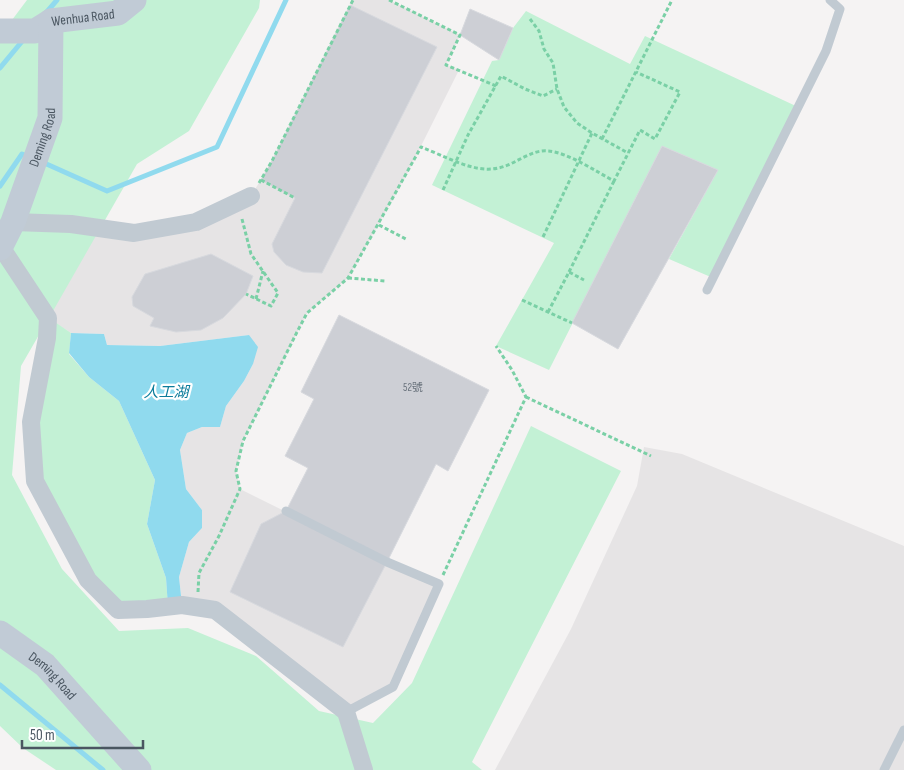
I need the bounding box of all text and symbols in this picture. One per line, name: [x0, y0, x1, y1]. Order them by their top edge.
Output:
street label: Wenhua Road: [50, 5, 116, 29]
street label: Deming Road: [25, 108, 59, 169]
house number: 52號: [403, 381, 423, 394]
water label: 人工湖: [143, 383, 190, 402]
street label: Deming Road: [26, 648, 80, 703]
scale bar: [22, 718, 144, 750]
text: 50 m: [30, 726, 55, 745]

